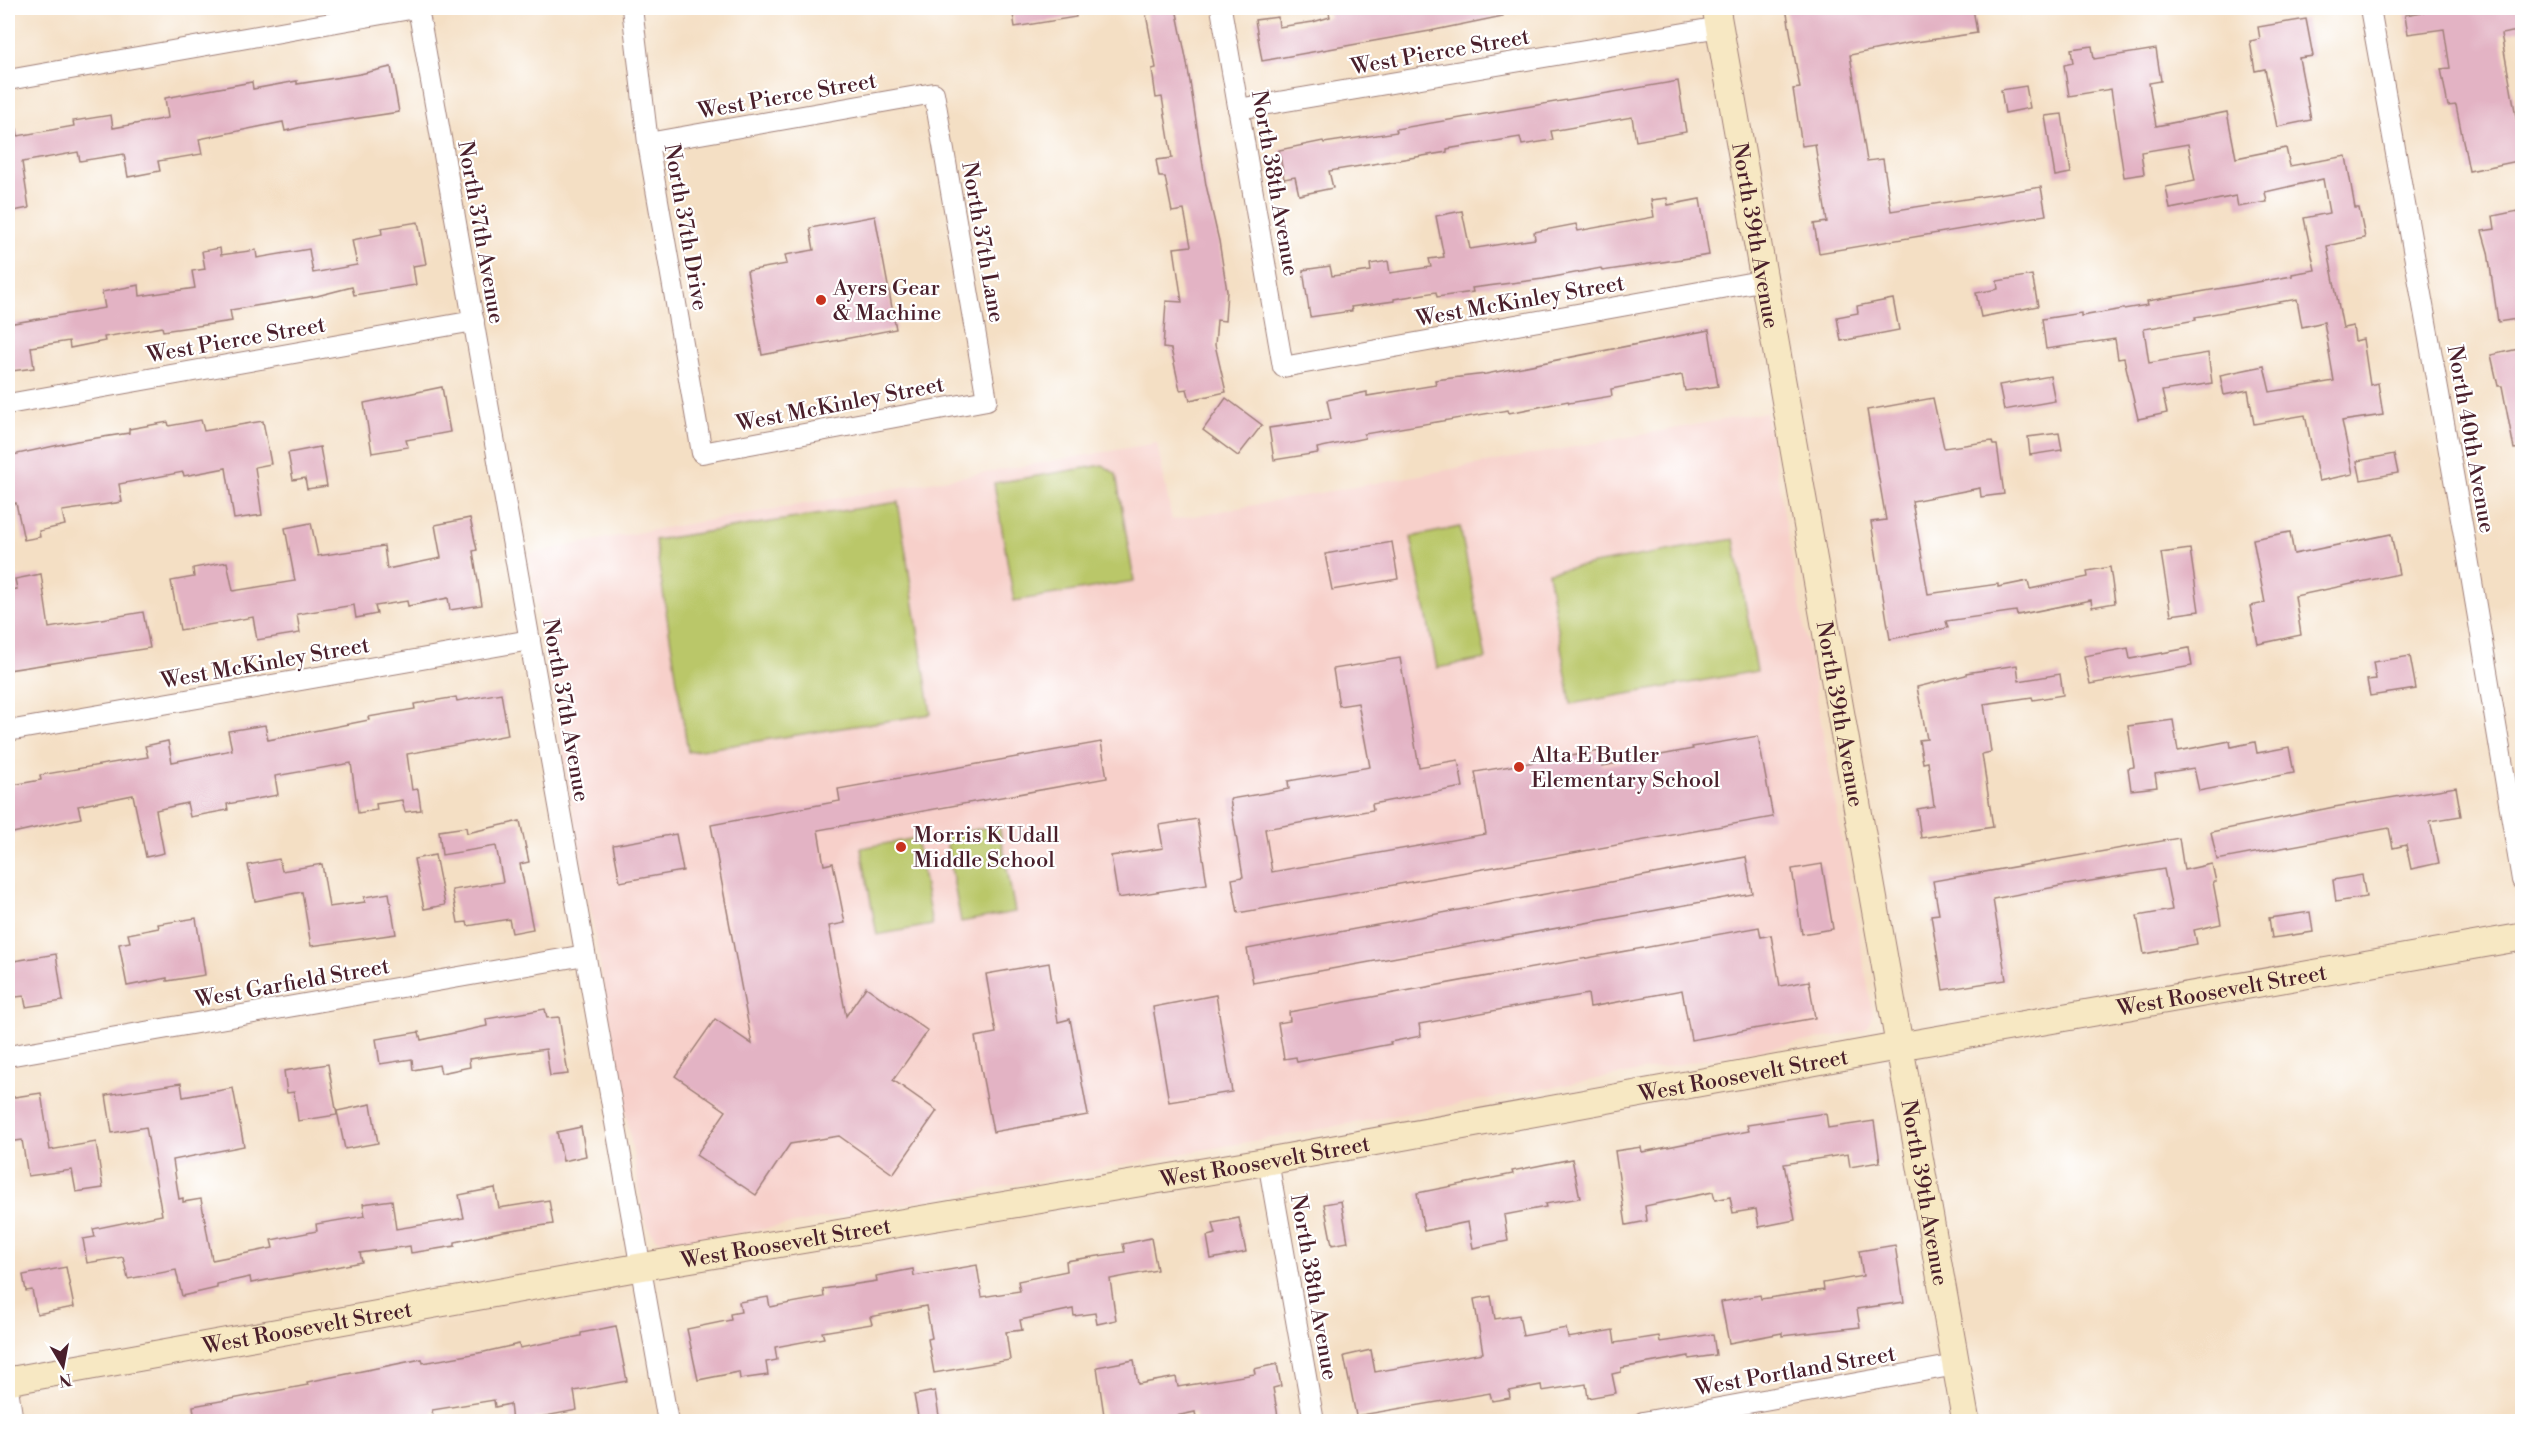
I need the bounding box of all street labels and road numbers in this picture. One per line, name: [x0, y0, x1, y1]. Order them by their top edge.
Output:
street label: West Pierce Street: [1348, 23, 1532, 82]
street label: West Pierce Street: [695, 67, 879, 126]
street label: North 38th Avenue: [1245, 88, 1304, 278]
street label: North 37th Avenue: [451, 139, 510, 326]
street label: North 39th Avenue: [1725, 141, 1784, 331]
street label: North 37th Drive: [658, 142, 713, 313]
street label: North 37th Lane: [955, 160, 1010, 325]
street label: West McKinley Street: [1413, 270, 1627, 333]
street label: West Pierce Street: [144, 311, 328, 370]
street label: North 40th Avenue: [2441, 343, 2500, 535]
street label: West McKinley Street: [733, 371, 947, 438]
street label: North 37th Avenue: [536, 617, 595, 804]
street label: North 39th Avenue: [1810, 619, 1869, 809]
street label: West McKinley Street: [158, 632, 372, 695]
street label: West Garfield Street: [192, 953, 392, 1014]
street label: West Roosevelt Street: [2114, 959, 2329, 1023]
street label: West Roosevelt Street: [1635, 1044, 1851, 1109]
street label: North 39th Avenue: [1894, 1098, 1954, 1288]
street label: West Roosevelt Street: [1157, 1131, 1372, 1194]
street label: North 38th Avenue: [1284, 1192, 1343, 1382]
street label: West Roosevelt Street: [678, 1213, 893, 1275]
street label: West Roosevelt Street: [199, 1296, 415, 1361]
street label: West Portland Street: [1692, 1340, 1898, 1403]

